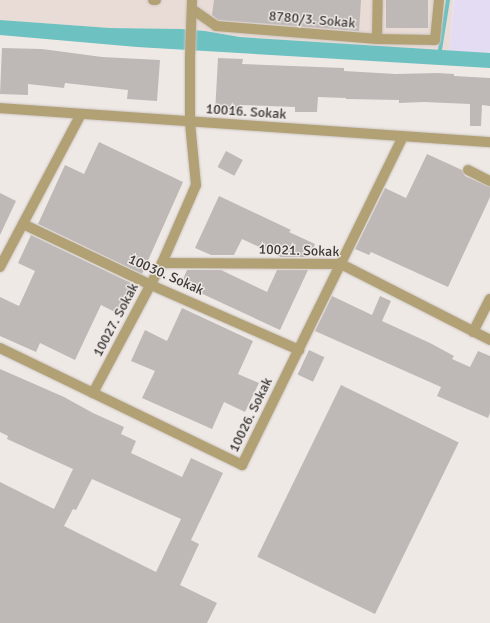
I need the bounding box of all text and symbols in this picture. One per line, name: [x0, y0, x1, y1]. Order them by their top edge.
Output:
street label: 8780/3. Sokak: [268, 8, 356, 32]
street label: 10016. Sokak: [205, 101, 287, 123]
street label: 10021. Sokak: [258, 241, 340, 261]
street label: 10030. Sokak: [126, 251, 206, 299]
street label: 10027. Sokak: [90, 280, 142, 360]
street label: 10026. Sokak: [226, 375, 276, 455]

